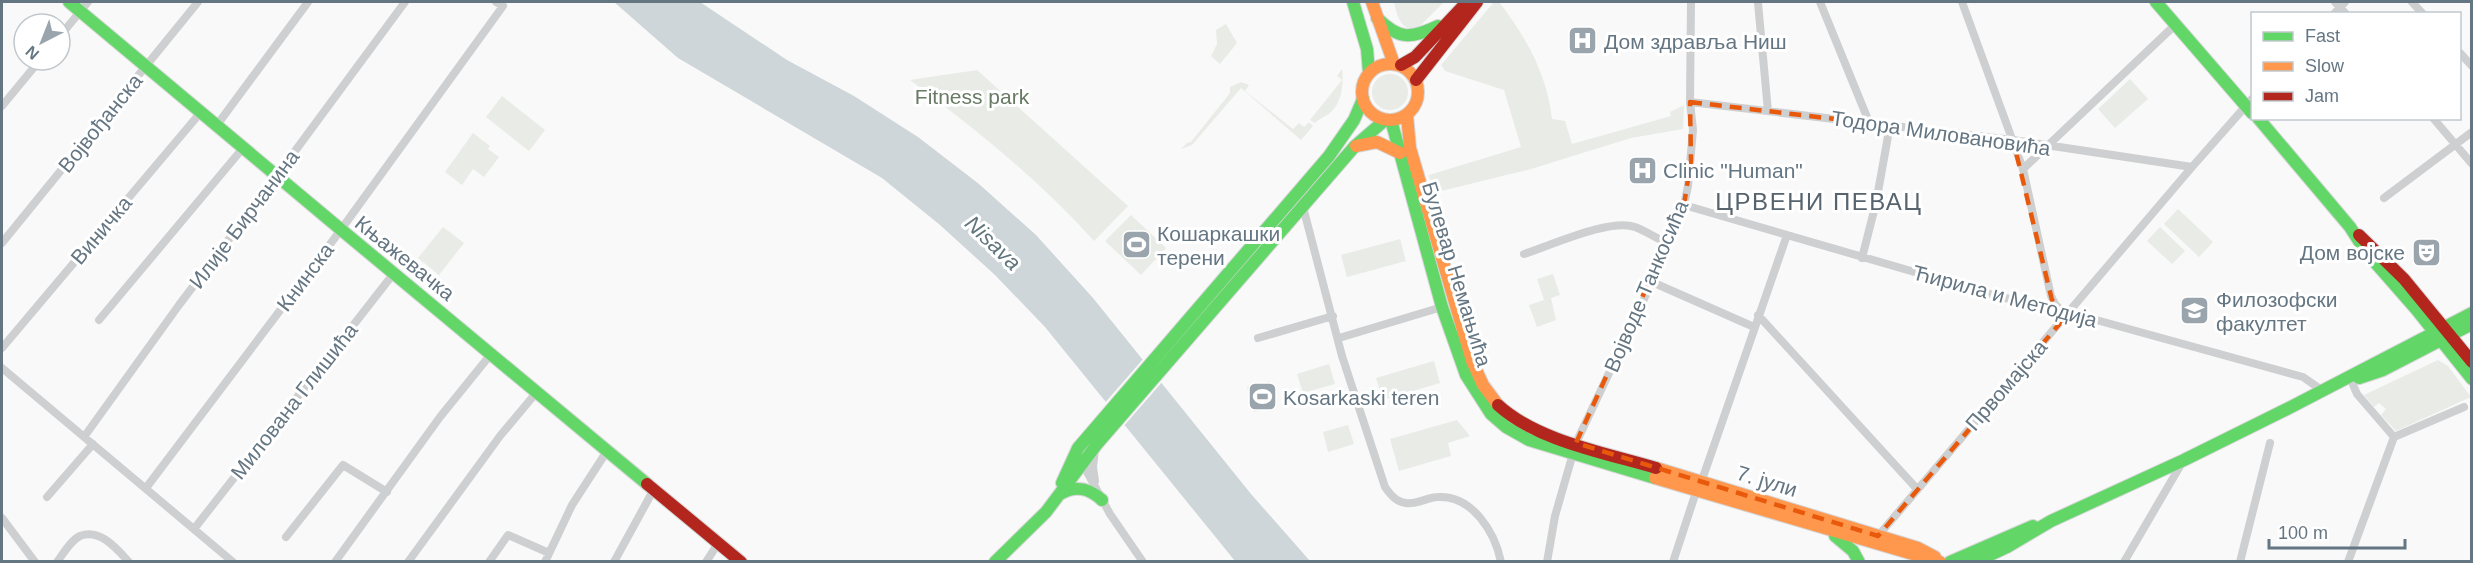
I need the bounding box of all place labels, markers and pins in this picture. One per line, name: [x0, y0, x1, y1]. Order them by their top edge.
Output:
hospital icon: Дом здравља Ниш: [1567, 25, 1599, 57]
place label: Дом здравља Ниш: [1604, 30, 1787, 53]
hospital icon: Clinic "Human": [1626, 154, 1658, 186]
place label: Clinic "Human": [1663, 159, 1803, 182]
place label: Кошаркашки терени: [1157, 222, 1280, 269]
sports icon: Кошаркашки терени: [1120, 229, 1152, 261]
theatre icon: Дом војске: [2410, 236, 2442, 268]
place label: Дом војске: [2300, 241, 2405, 264]
place label: Филозофски факултет: [2216, 288, 2337, 335]
school or university icon: Филозофски факултет: [2179, 295, 2211, 327]
sports icon: Kosarkaski teren: [1246, 381, 1278, 413]
place label: Kosarkaski teren: [1283, 386, 1439, 409]

